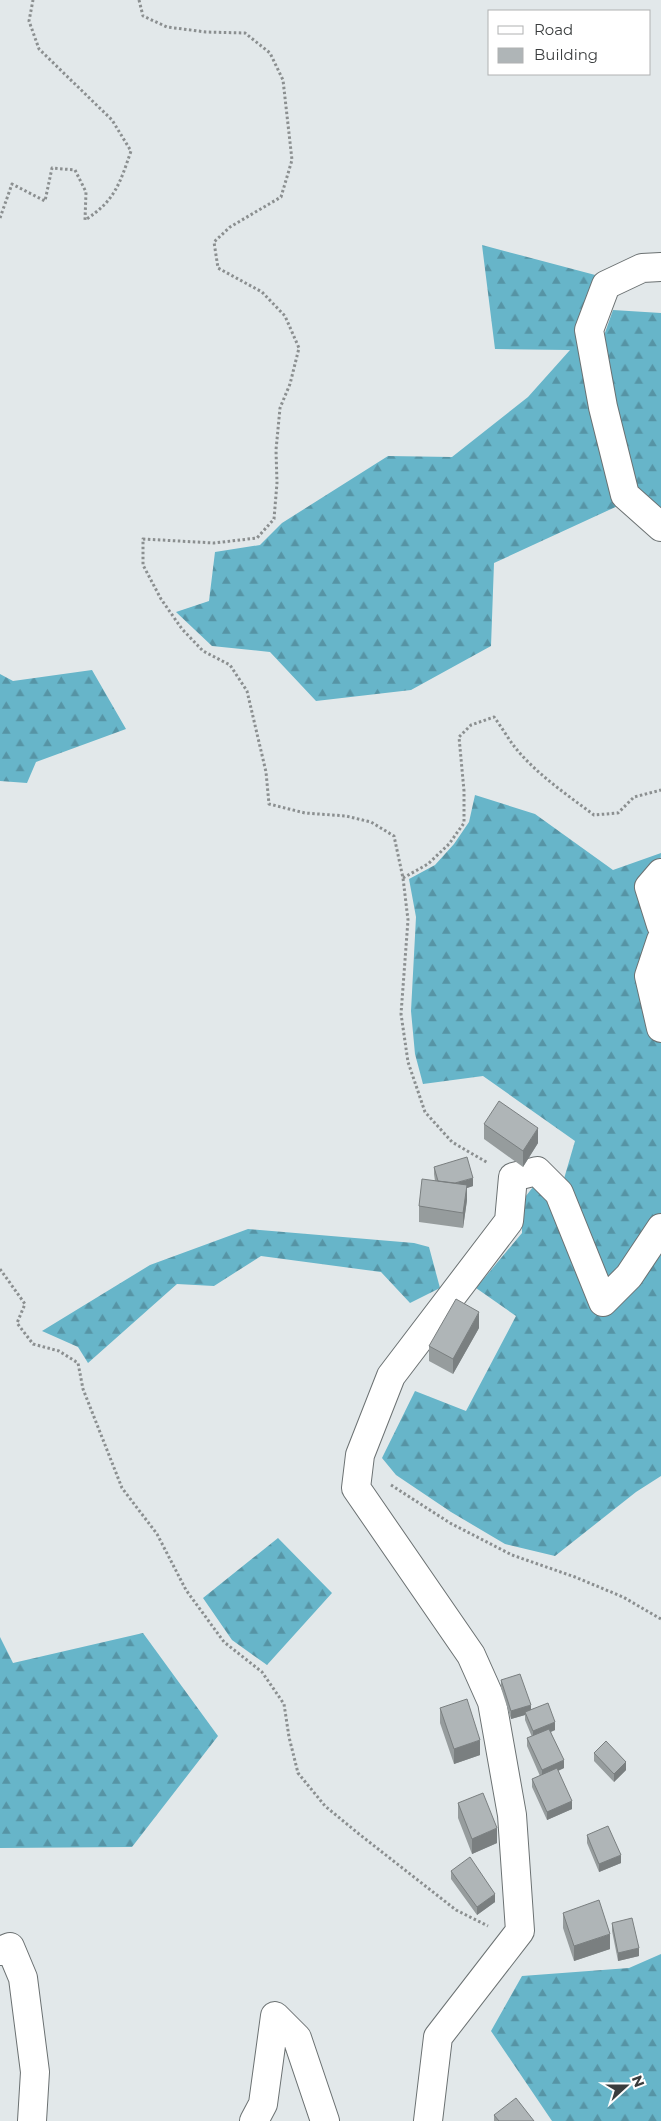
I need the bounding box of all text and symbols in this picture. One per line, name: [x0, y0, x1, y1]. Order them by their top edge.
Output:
legend: [488, 10, 651, 75]
text: Road: [534, 20, 573, 39]
text: Building: [534, 45, 598, 64]
north arrow: [601, 2061, 651, 2111]
text: N: [628, 2073, 649, 2090]

